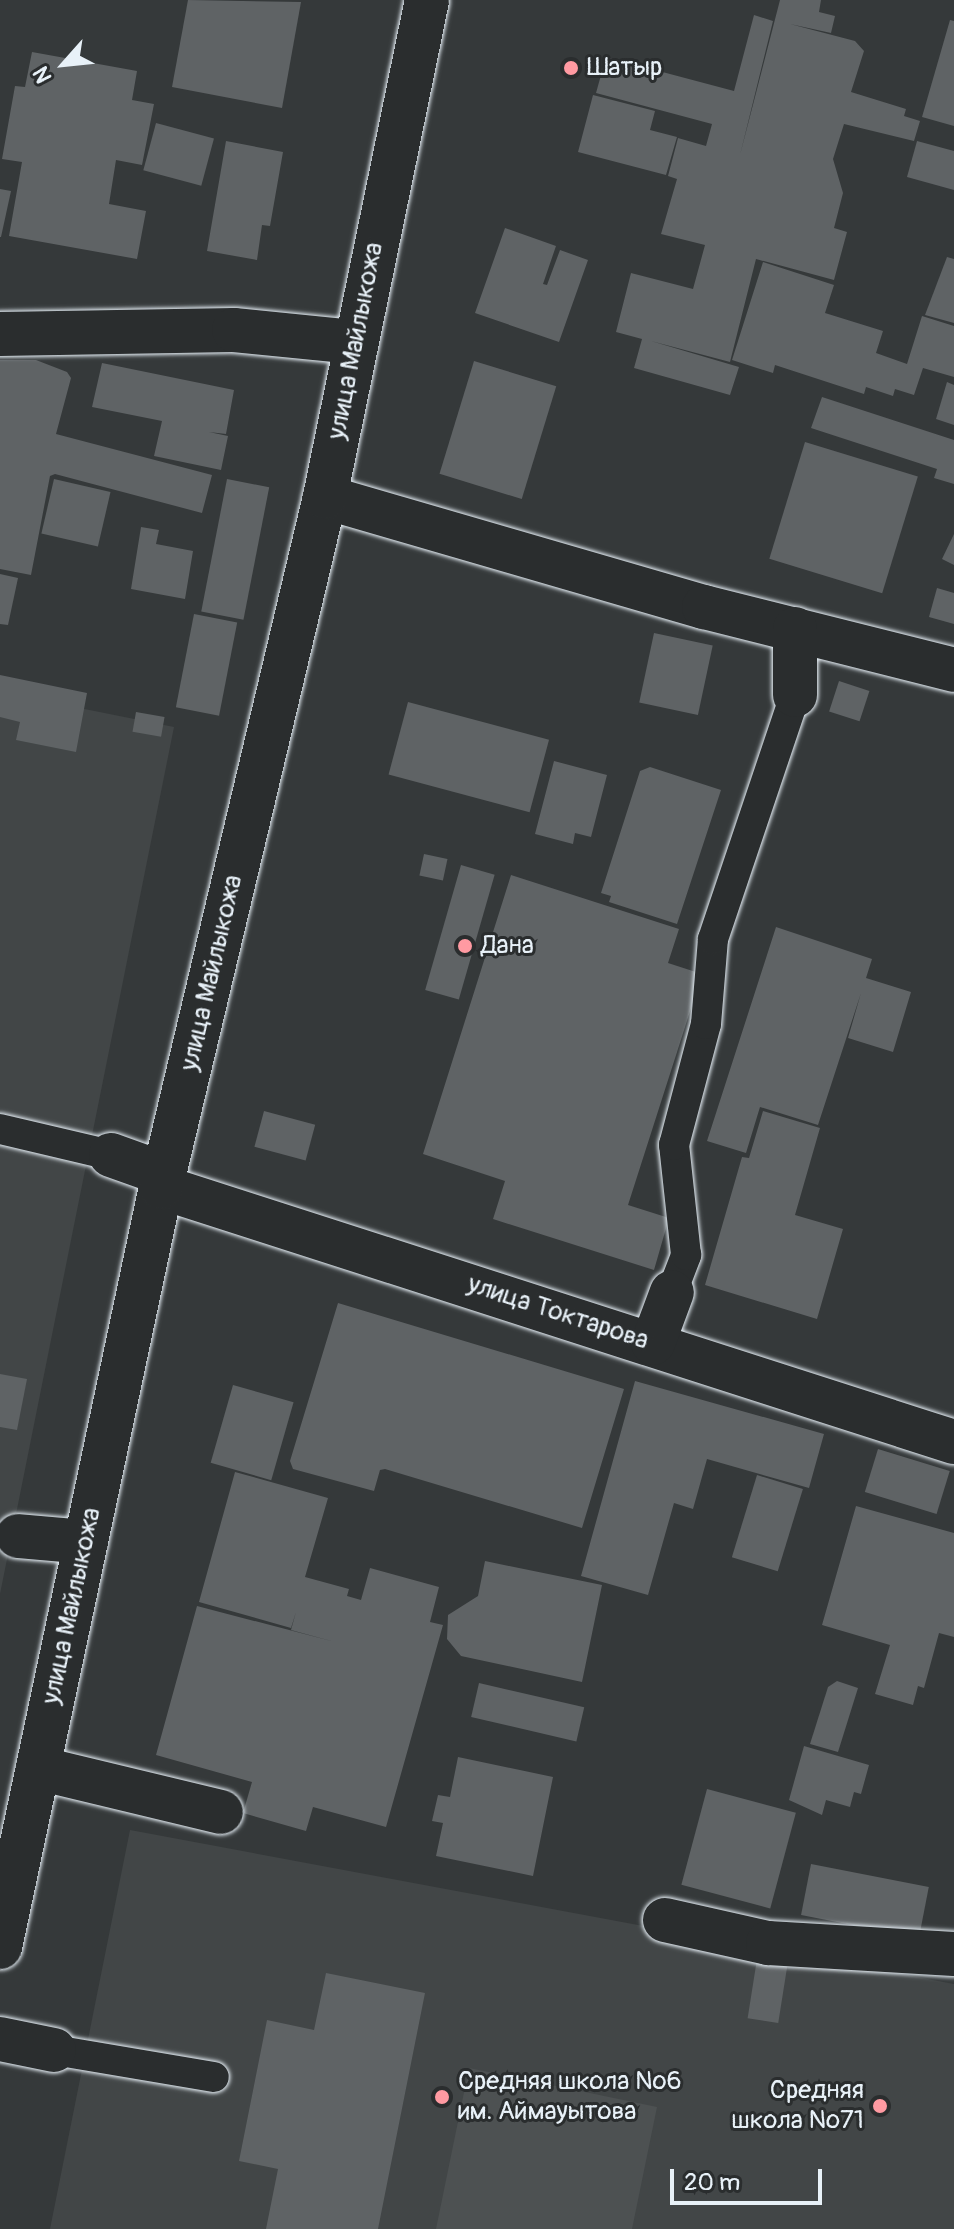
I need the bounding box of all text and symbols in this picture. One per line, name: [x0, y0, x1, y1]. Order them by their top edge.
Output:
north arrow: [24, 24, 104, 104]
place label: Шатыр: [587, 52, 662, 84]
marker: Шатыр: [562, 59, 580, 77]
text: N: [27, 62, 58, 88]
street label: улица Майлыкожа: [322, 240, 390, 442]
street label: улица Майлыкожа: [174, 872, 250, 1074]
place label: Дана: [481, 930, 534, 962]
marker: Дана: [456, 937, 474, 955]
street label: улица Токтарова: [464, 1269, 652, 1357]
street label: улица Майлыкожа: [36, 1505, 108, 1707]
place label: Средняя школа №6 им. Аймауытова: [458, 2066, 682, 2128]
place label: Средняя школа №71: [731, 2075, 864, 2136]
marker: Средняя школа №6 им. Аймауытова: [433, 2088, 451, 2106]
marker: Средняя школа №71: [871, 2097, 889, 2115]
scale bar: [674, 2153, 826, 2203]
text: 20 m: [684, 2168, 740, 2197]

